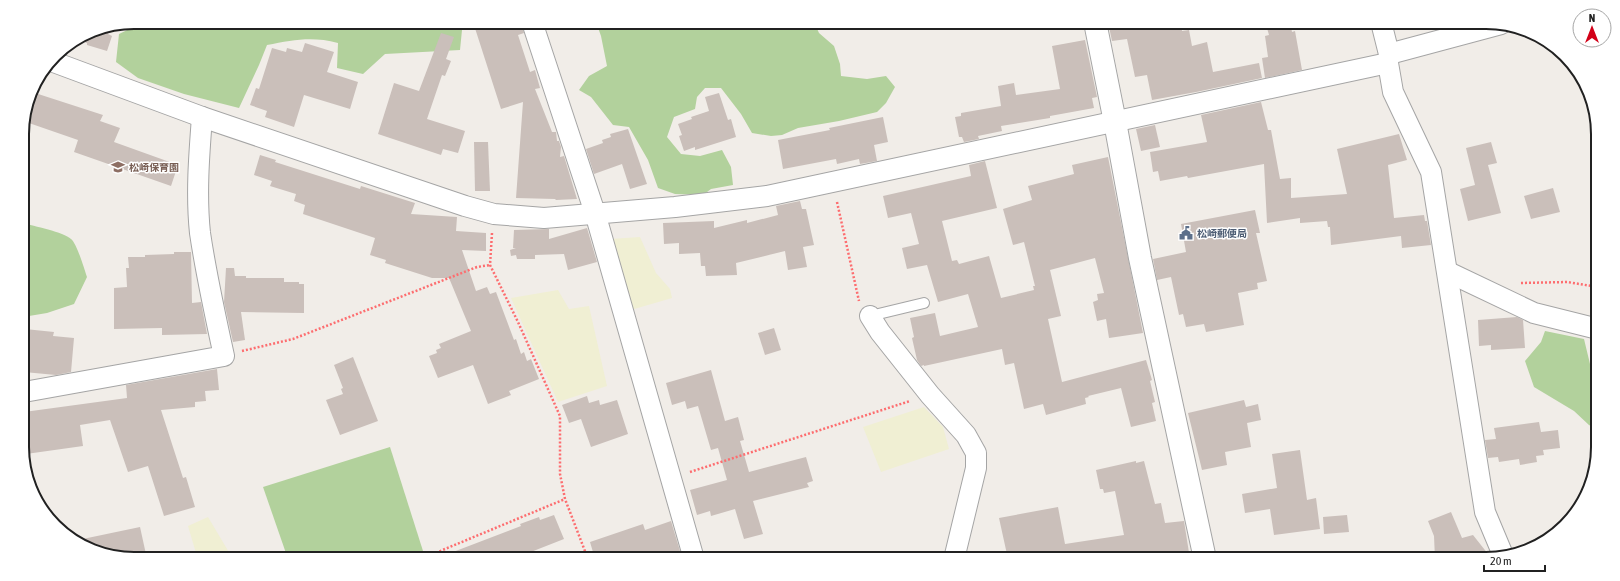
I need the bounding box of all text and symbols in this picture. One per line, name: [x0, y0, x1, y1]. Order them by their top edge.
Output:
north arrow: [1572, 8, 1612, 48]
text: N: [1589, 12, 1595, 24]
school or university icon: 松崎保育園: [110, 159, 126, 175]
place label: 松崎保育園: [129, 162, 179, 173]
public building icon: 松崎郵便局: [1178, 225, 1194, 241]
place label: 松崎郵便局: [1197, 228, 1247, 239]
scale bar: [1484, 547, 1545, 573]
text: 20 m: [1490, 554, 1512, 568]

